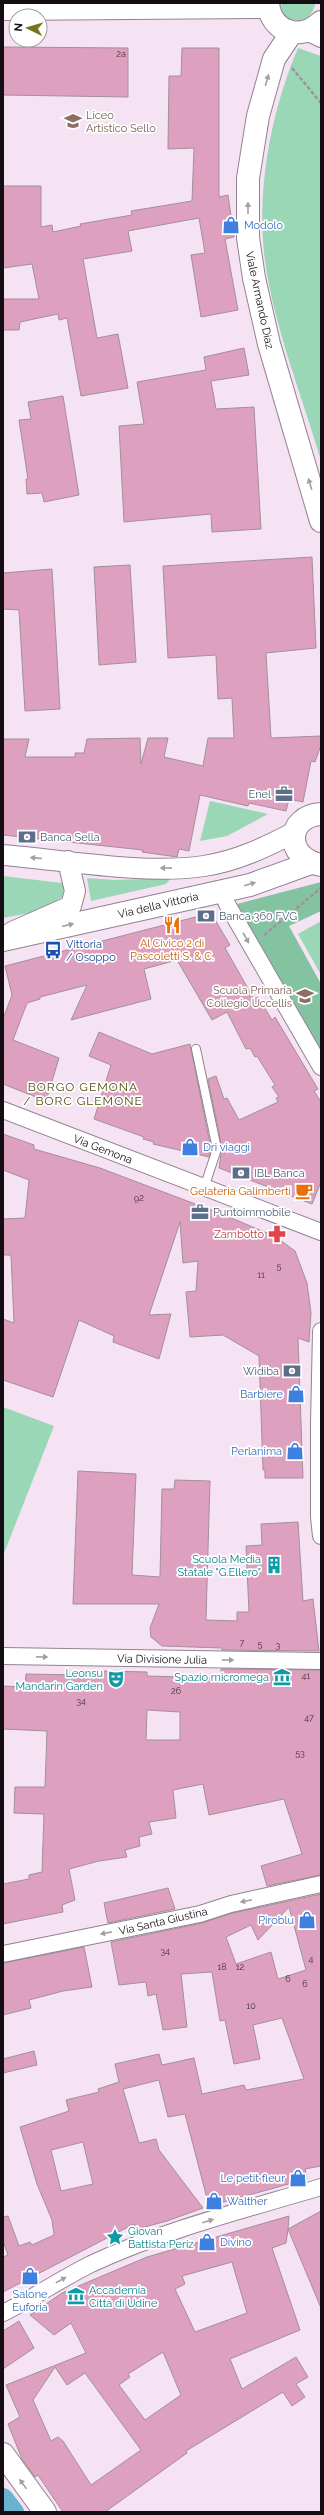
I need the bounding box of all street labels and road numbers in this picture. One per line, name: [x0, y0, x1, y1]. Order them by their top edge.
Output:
street label: Viale Armando Diaz: [243, 250, 276, 351]
street label: Via della Vittoria: [117, 890, 200, 921]
street label: Via Gemona: [72, 1132, 134, 1167]
street label: Via Divisione Julia: [117, 1652, 207, 1667]
street label: Via Santa Giustina: [117, 1905, 209, 1938]

